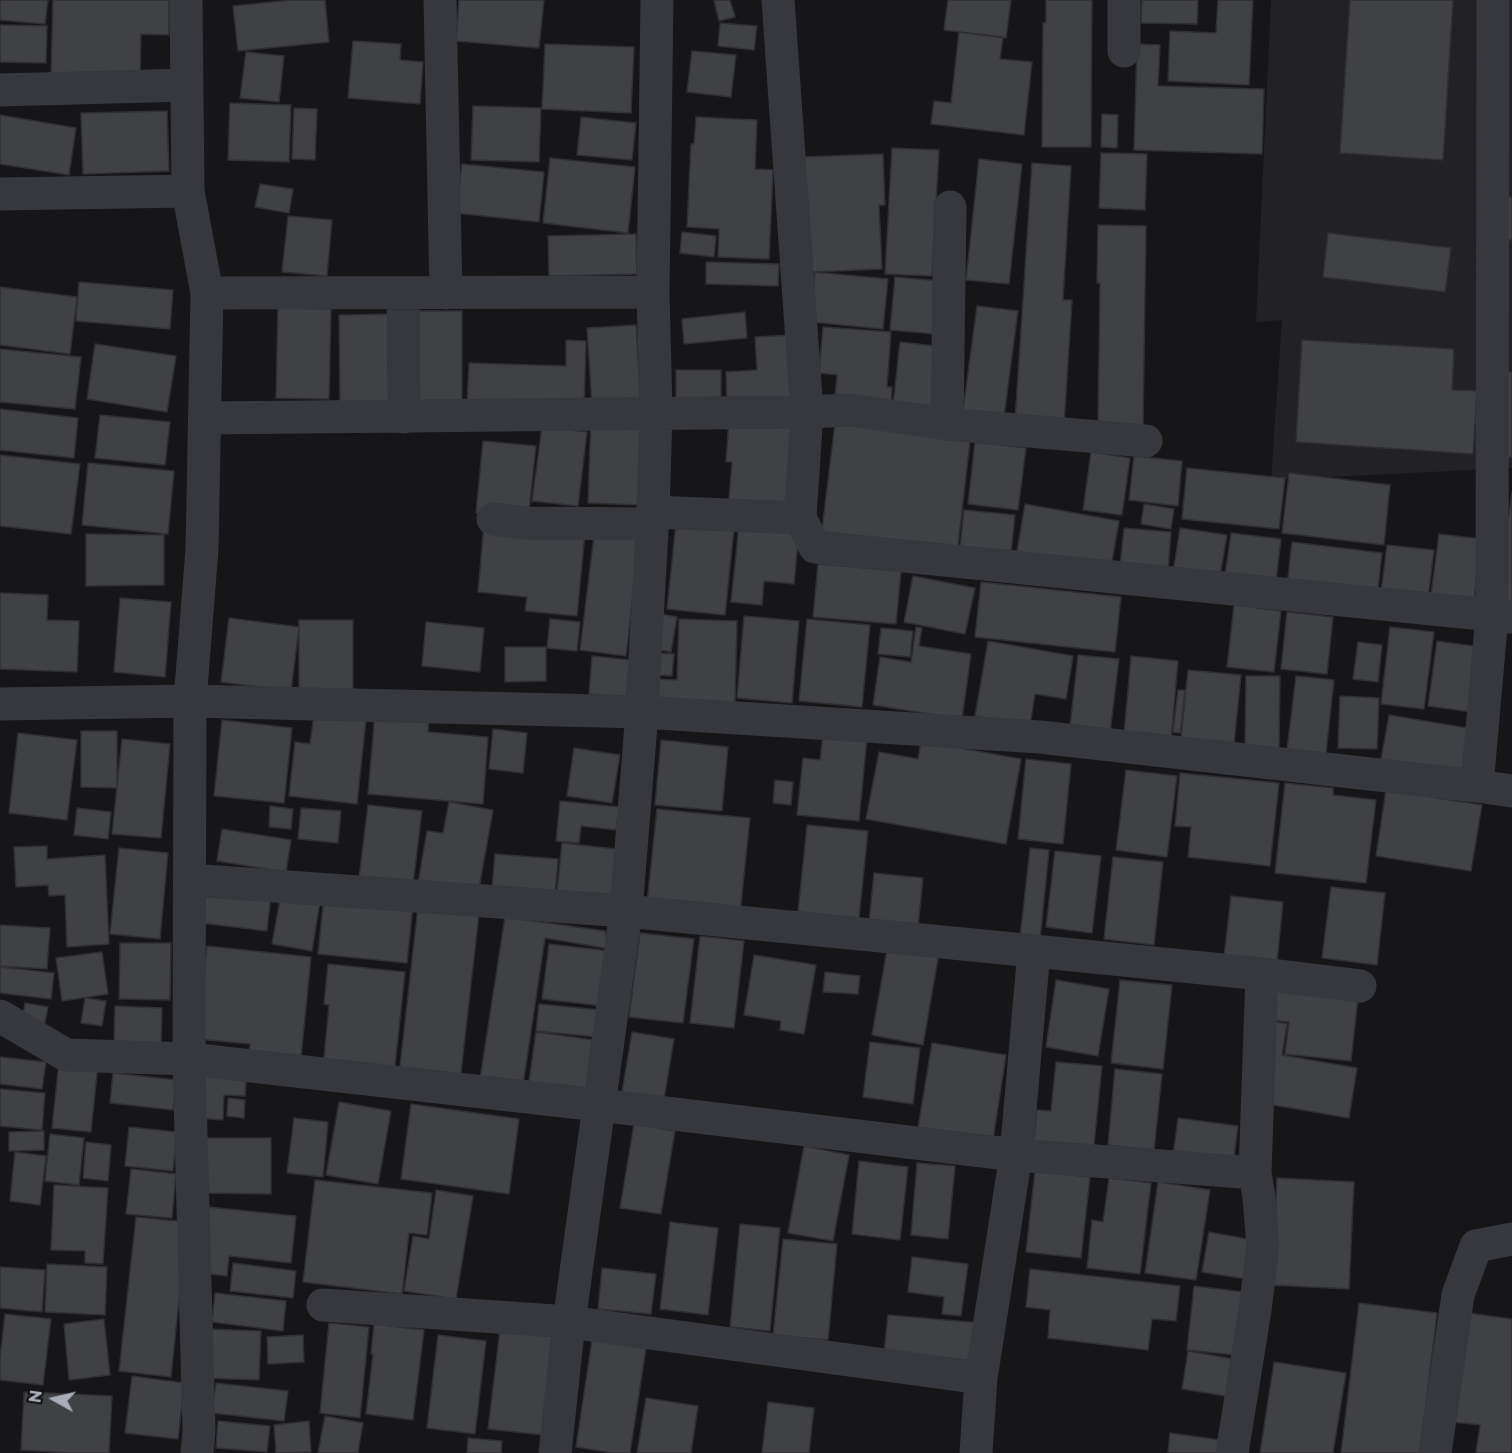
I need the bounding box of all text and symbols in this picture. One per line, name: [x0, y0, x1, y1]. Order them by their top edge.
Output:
north arrow: [24, 1369, 84, 1429]
text: N: [25, 1389, 46, 1404]

